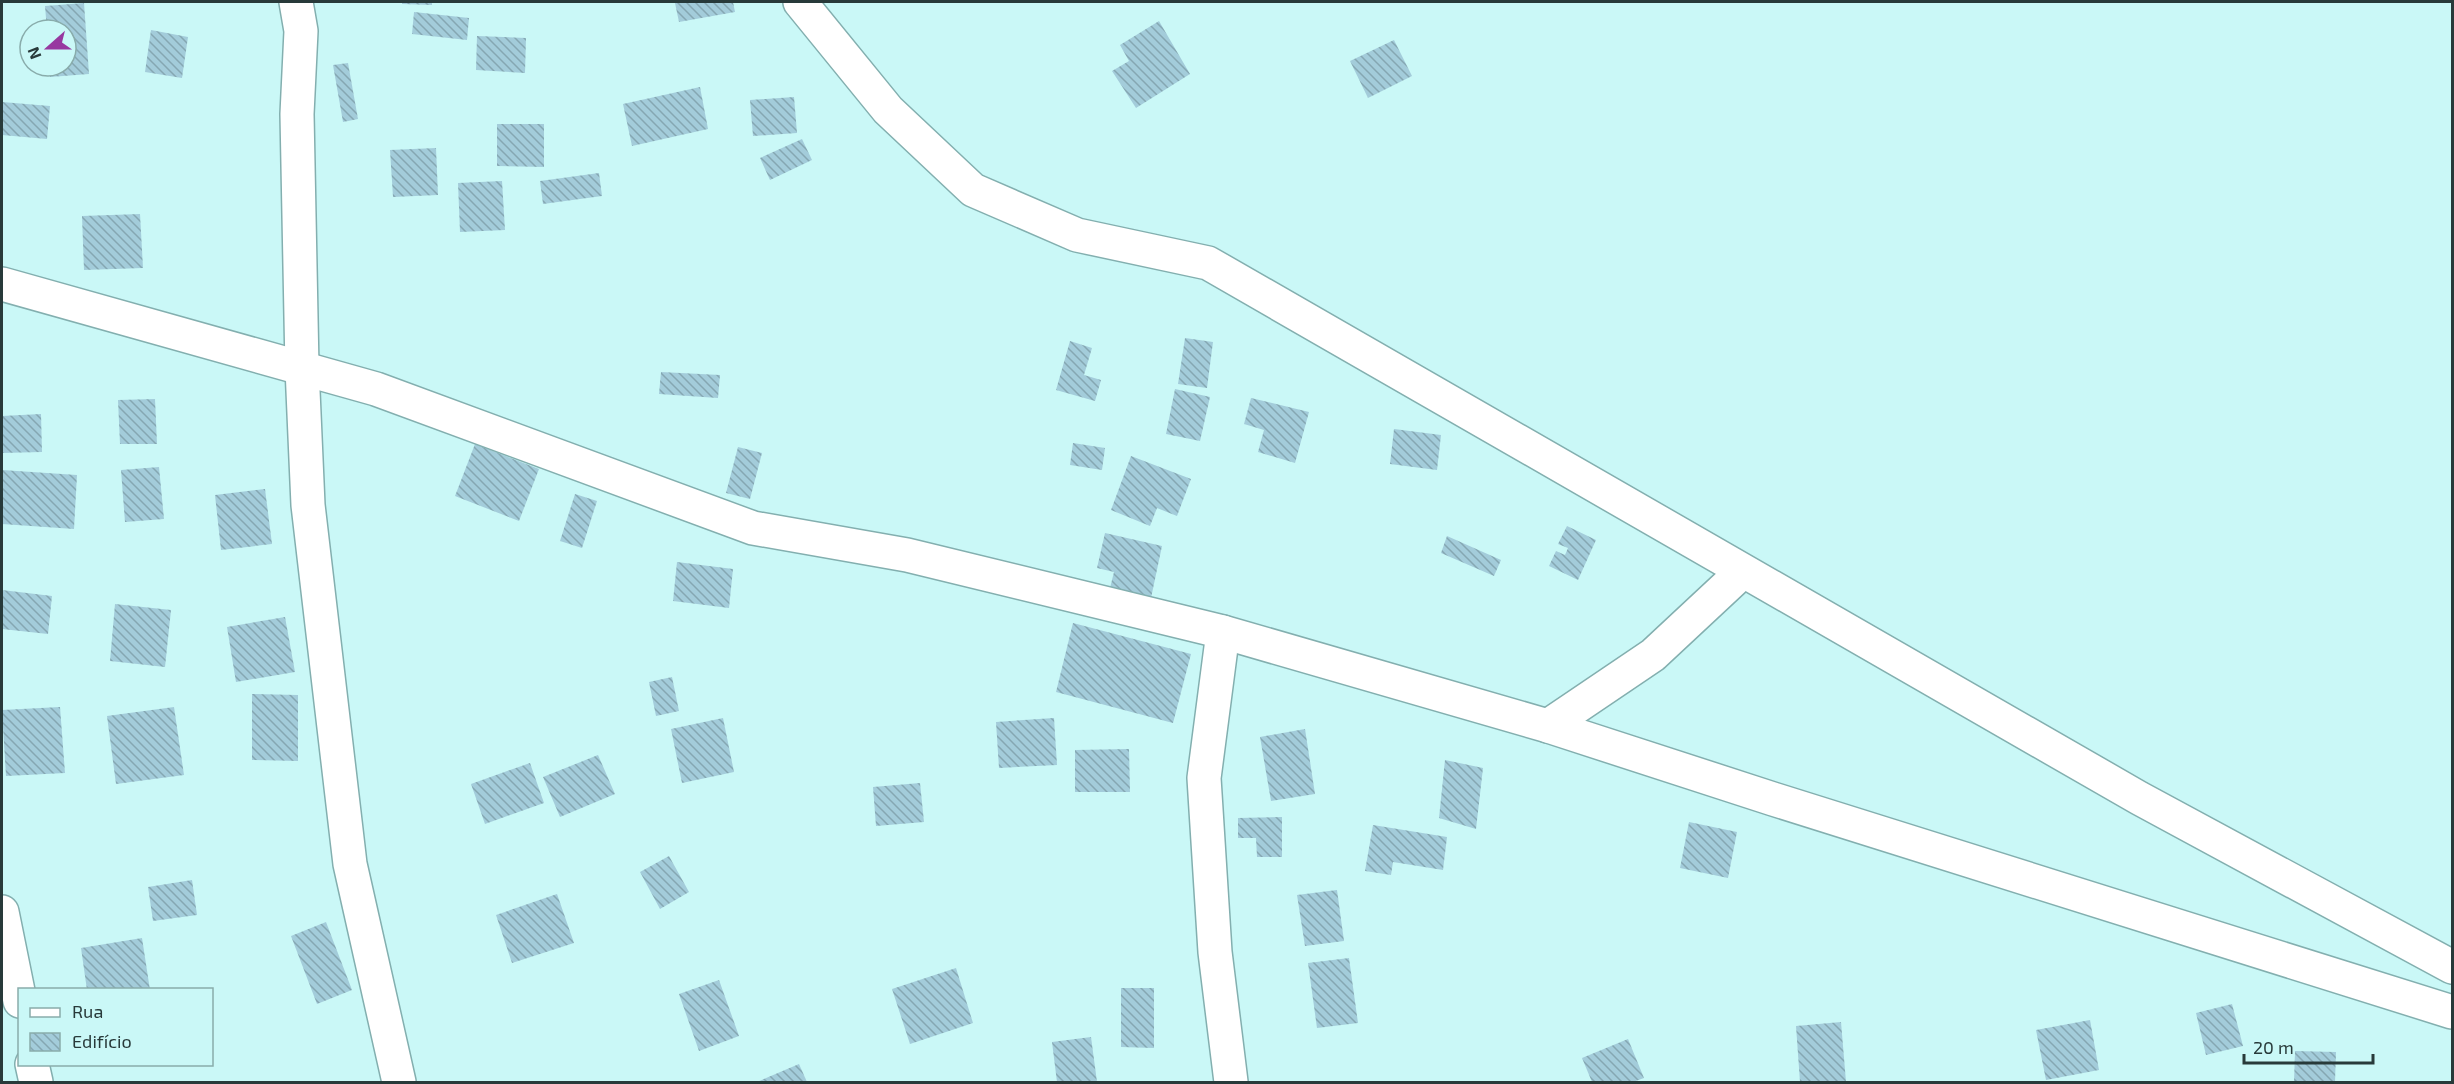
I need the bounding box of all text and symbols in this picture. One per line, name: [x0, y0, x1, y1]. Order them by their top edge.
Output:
north arrow: [18, 18, 78, 78]
text: N: [23, 45, 44, 62]
legend: [18, 988, 213, 1066]
text: Rua: [72, 1000, 103, 1022]
scale bar: [2244, 1027, 2373, 1065]
text: Edifício: [72, 1030, 132, 1052]
text: 20 m: [2253, 1036, 2294, 1058]

